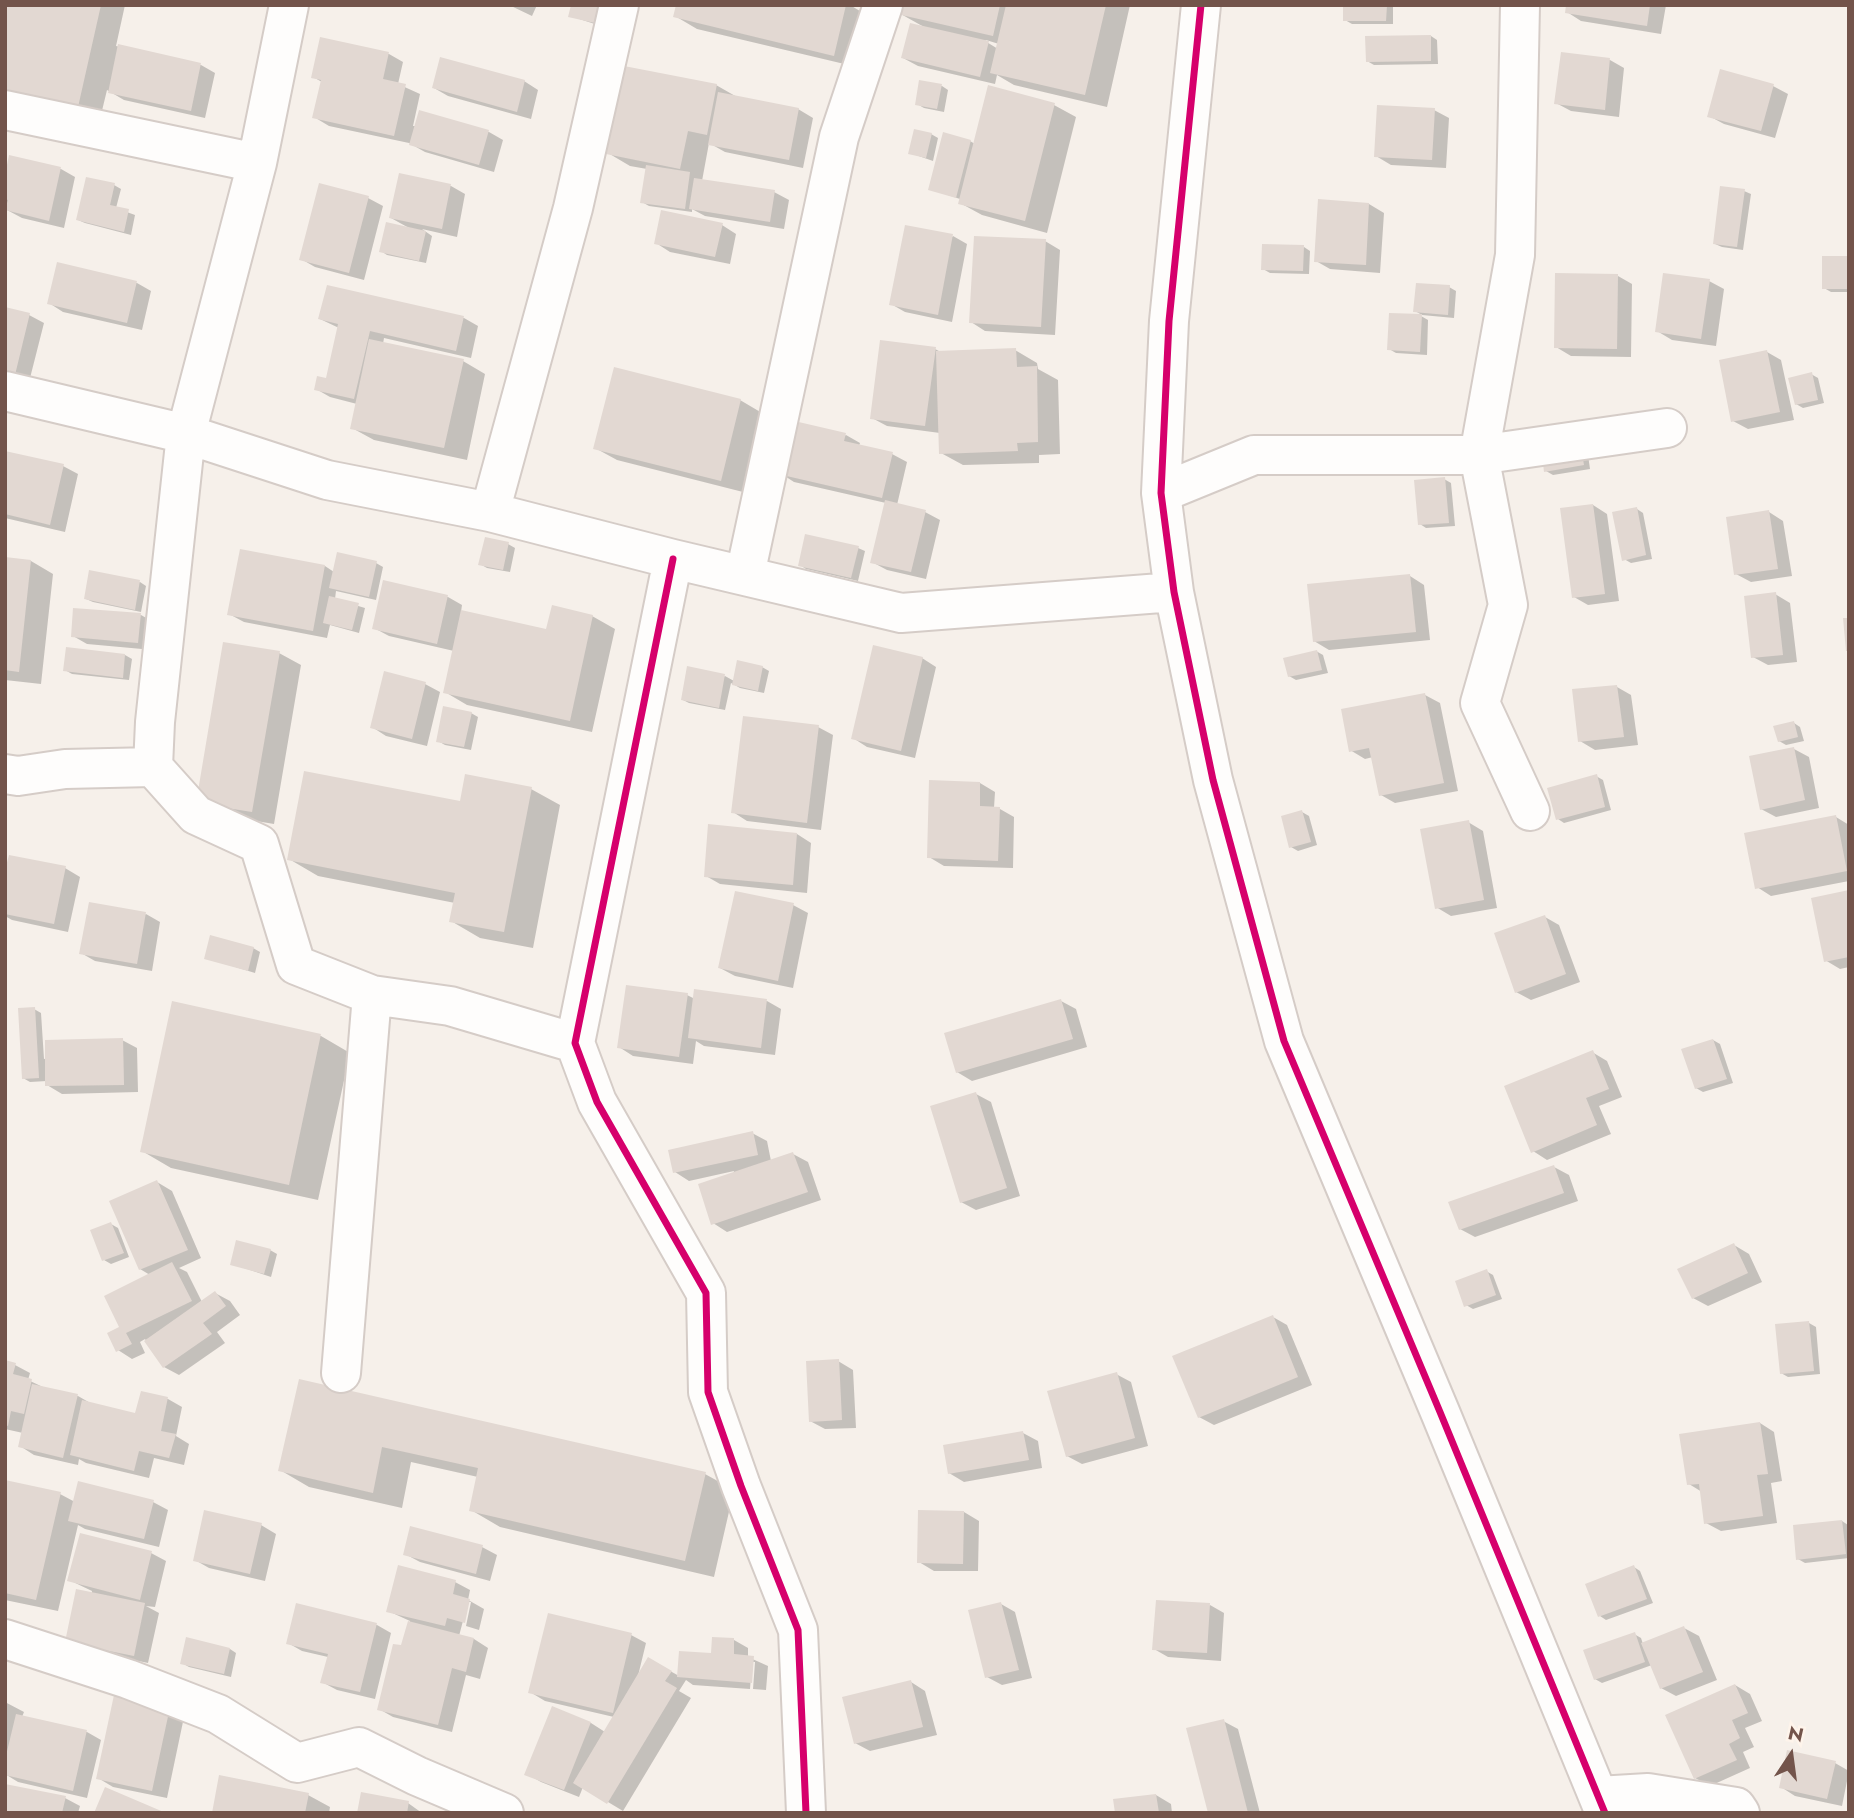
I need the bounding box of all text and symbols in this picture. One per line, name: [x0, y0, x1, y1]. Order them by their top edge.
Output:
text: N: [1785, 1719, 1806, 1749]
north arrow: [1756, 1720, 1826, 1790]

